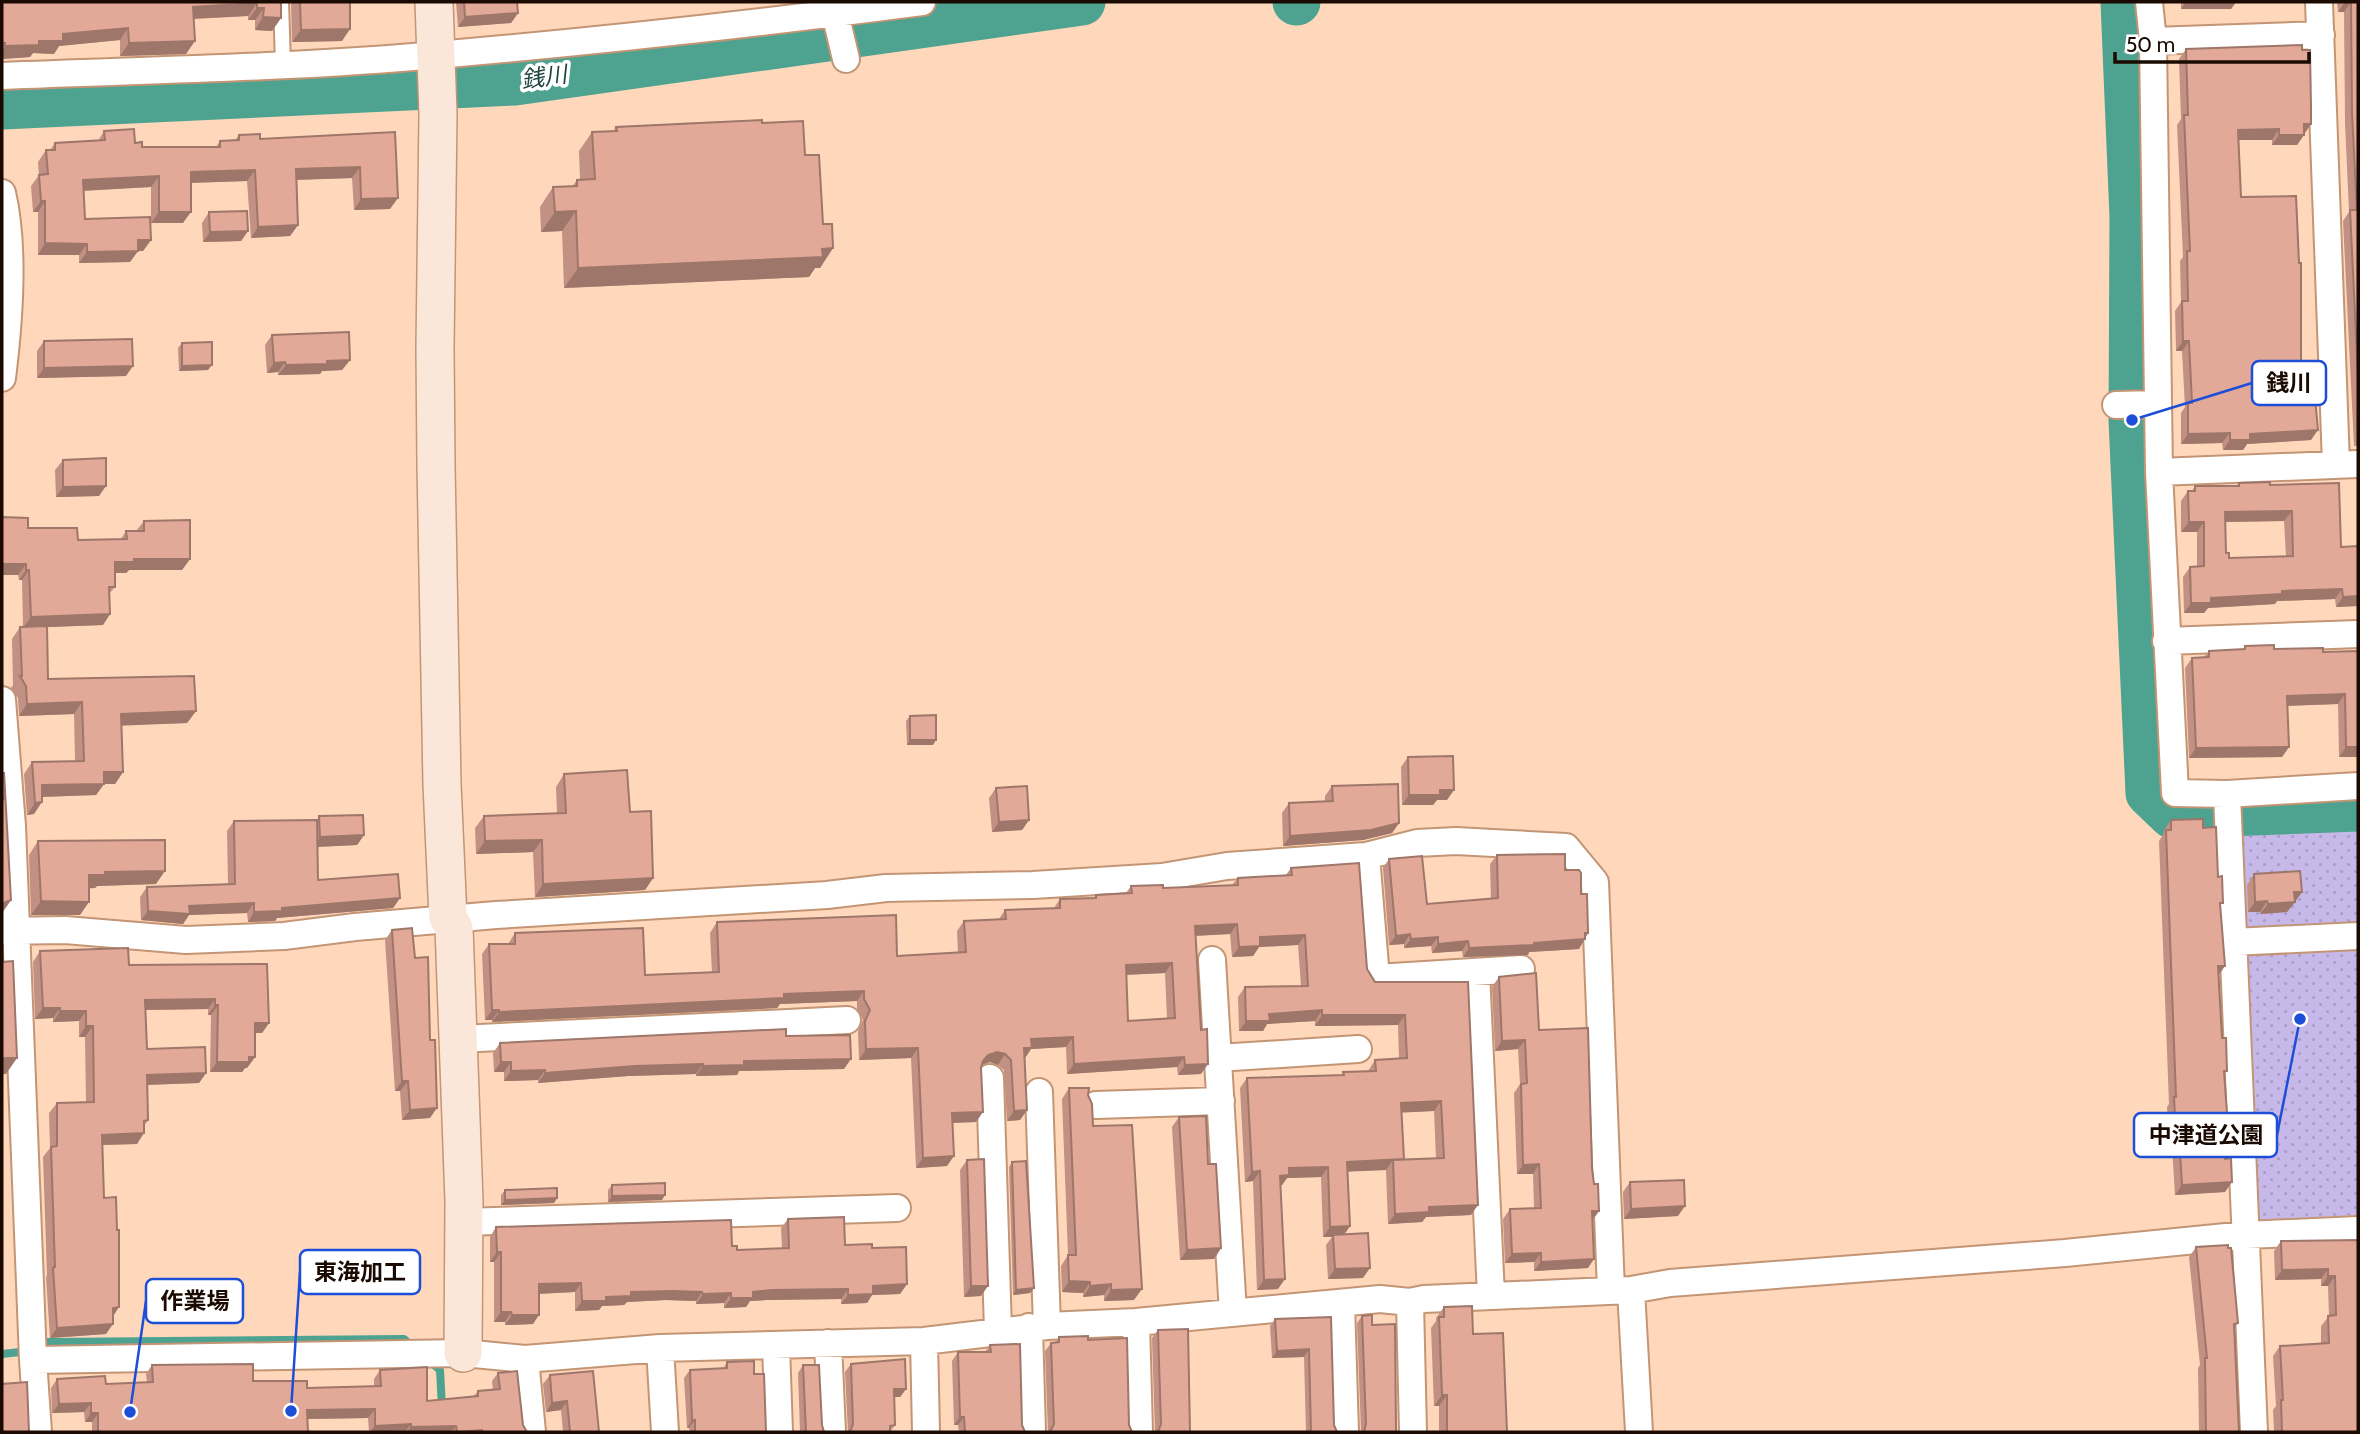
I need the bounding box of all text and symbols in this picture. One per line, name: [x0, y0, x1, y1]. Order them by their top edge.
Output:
scale bar: [2115, 21, 2309, 65]
text: 50 m: [2126, 32, 2175, 57]
water label: 銭川: [519, 60, 572, 94]
callout: 銭川: [2252, 361, 2326, 405]
text: 銭川: [2266, 369, 2312, 397]
callout: 中津道公園: [2134, 1113, 2277, 1157]
text: 中津道公園: [2149, 1121, 2264, 1149]
callout: 東海加工: [300, 1250, 420, 1294]
text: 東海加工: [314, 1258, 406, 1286]
callout: 作業場: [146, 1279, 243, 1323]
text: 作業場: [161, 1287, 230, 1315]

